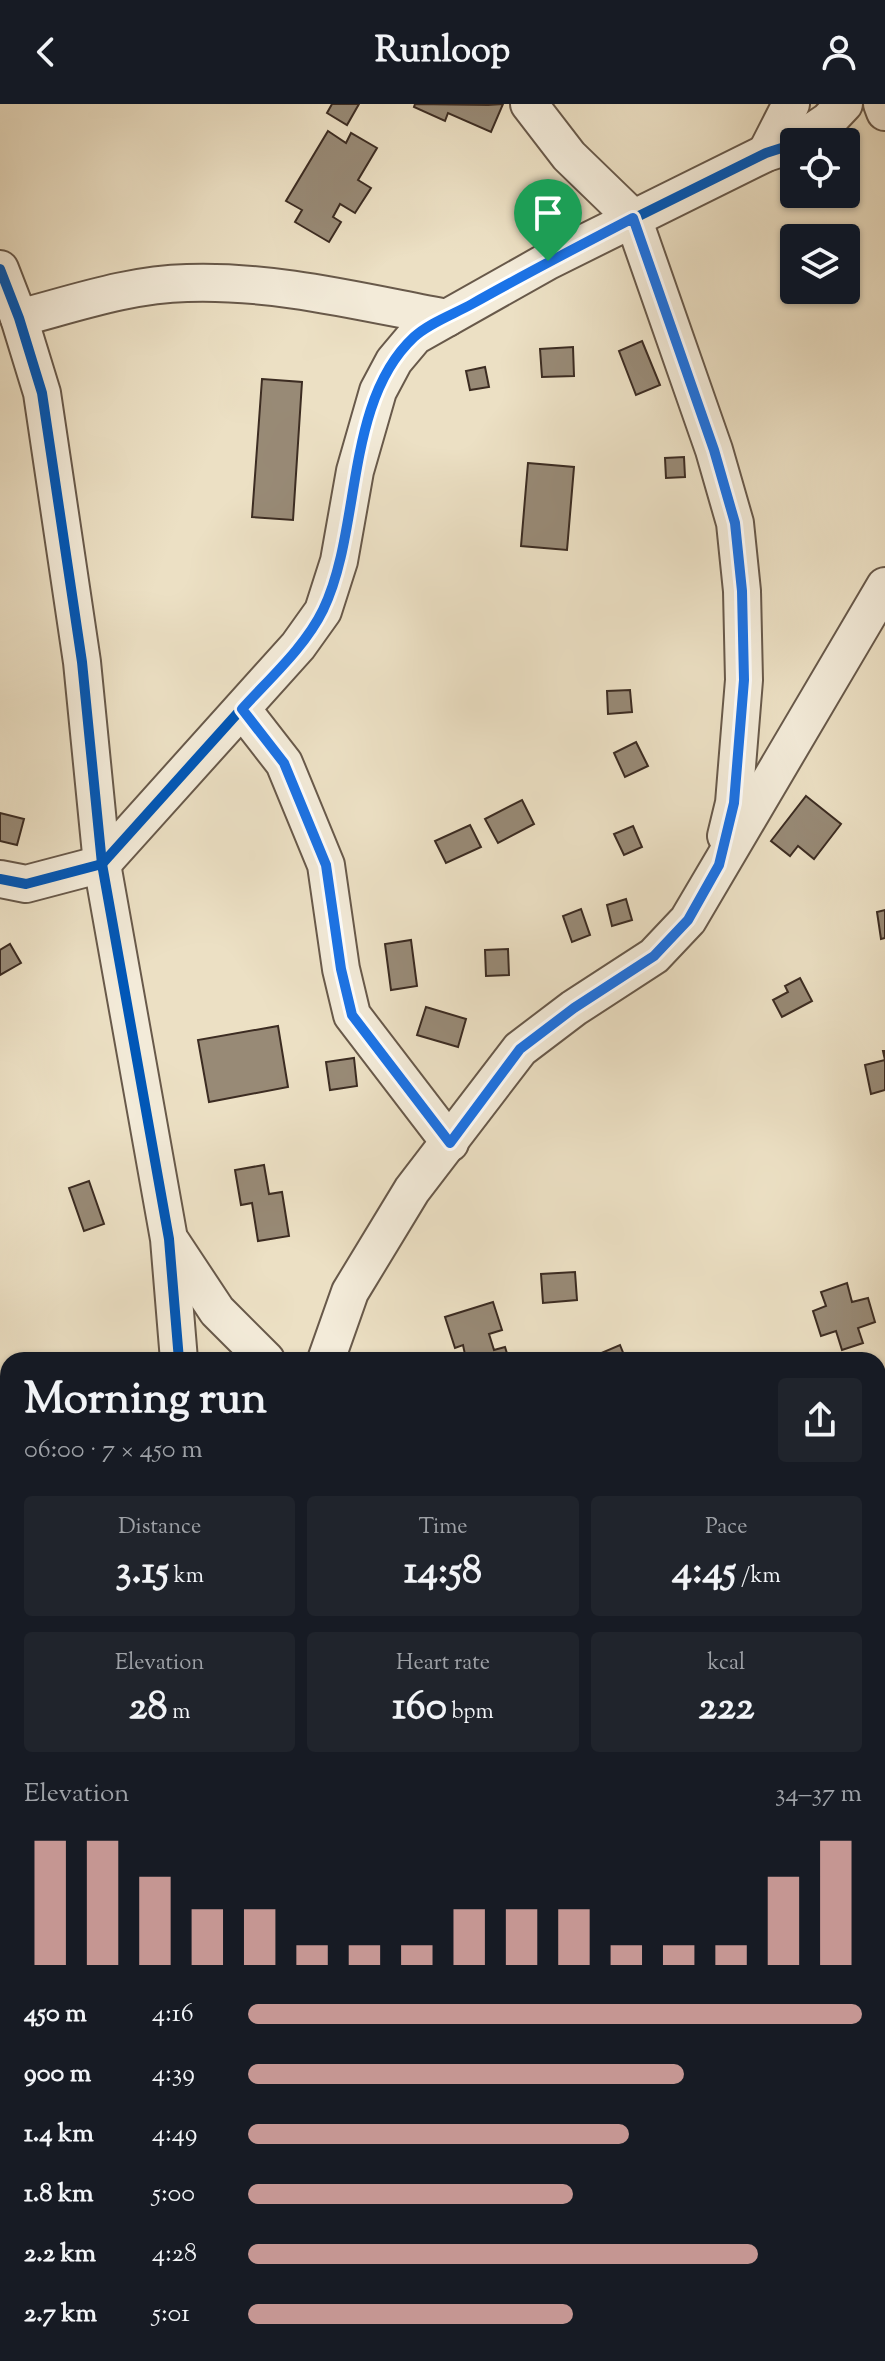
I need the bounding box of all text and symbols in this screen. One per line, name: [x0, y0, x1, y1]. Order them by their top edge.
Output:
text: Runloop: [375, 26, 510, 78]
icon: back: [24, 30, 68, 74]
icon: person: [817, 30, 861, 74]
map controls: [780, 128, 860, 304]
button: locate: [780, 128, 860, 208]
pin: [514, 179, 582, 261]
icon: arrive: [526, 191, 570, 235]
button: layers: [780, 224, 860, 304]
text: Morning run: [24, 1370, 267, 1433]
button: share: [778, 1378, 862, 1462]
text: 06:00 · 7 × 450 m: [24, 1432, 203, 1469]
text: Distance: [118, 1512, 201, 1544]
text: Time: [419, 1512, 467, 1544]
text: Pace: [705, 1512, 747, 1544]
text: 3.15: [115, 1544, 169, 1601]
text: 14:58: [404, 1544, 482, 1601]
text: 4:45: [672, 1544, 736, 1601]
text: km: [169, 1561, 204, 1593]
text: /km: [736, 1561, 781, 1593]
text: Elevation: [115, 1648, 204, 1680]
text: Heart rate: [396, 1648, 490, 1680]
text: kcal: [707, 1648, 745, 1680]
text: 28: [129, 1680, 168, 1737]
text: 160: [392, 1680, 447, 1737]
text: 222: [698, 1680, 754, 1737]
text: m: [168, 1697, 190, 1729]
text: bpm: [447, 1697, 494, 1729]
text: Elevation: [24, 1776, 129, 1813]
text: 34–37 m: [775, 1776, 862, 1813]
text: 450 m: [24, 1996, 87, 2033]
text: 4:16: [152, 1996, 194, 2033]
text: 900 m: [24, 2056, 91, 2093]
text: 4:39: [152, 2056, 195, 2093]
text: 1.4 km: [24, 2116, 94, 2153]
text: 4:49: [152, 2116, 197, 2153]
text: 1.8 km: [24, 2176, 94, 2213]
text: 5:00: [152, 2176, 195, 2213]
text: 2.2 km: [24, 2236, 96, 2273]
text: 4:28: [152, 2236, 197, 2273]
text: 2.7 km: [24, 2296, 97, 2333]
text: 5:01: [152, 2296, 190, 2333]

